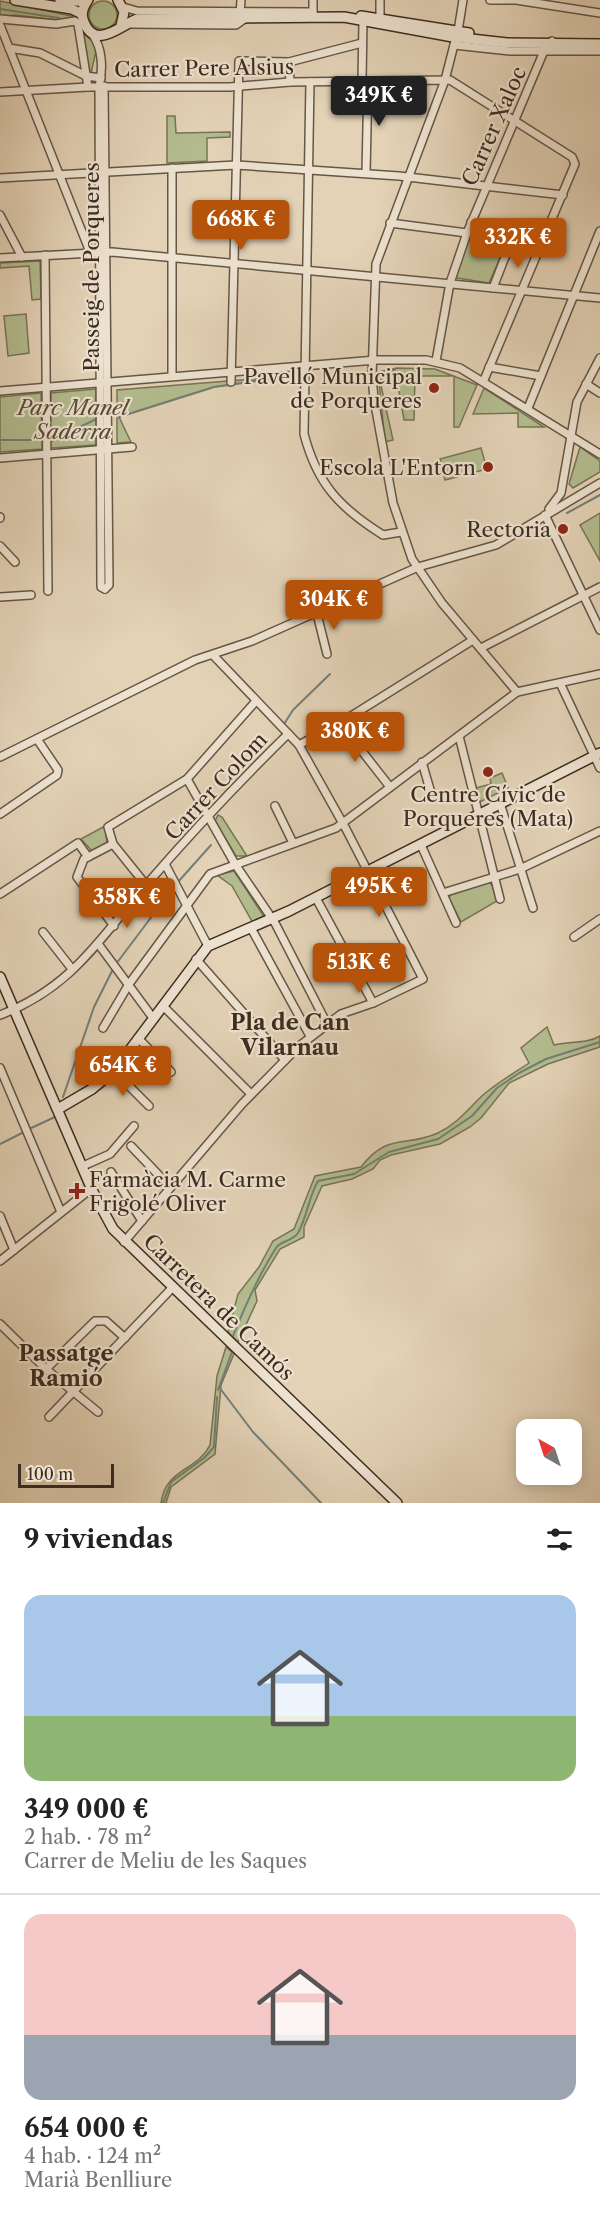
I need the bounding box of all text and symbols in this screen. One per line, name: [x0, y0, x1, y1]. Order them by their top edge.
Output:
street label: Carrer Pere Alsius: [114, 54, 294, 82]
street label: Carrer Xaloc: [457, 63, 531, 189]
pin: 349K €: [330, 76, 428, 127]
text: 349K €: [345, 83, 413, 107]
street label: Passeig de Porqueres: [79, 162, 104, 372]
pin: 668K €: [192, 200, 290, 251]
text: 668K €: [206, 207, 276, 231]
pin: 332K €: [469, 218, 567, 269]
text: 332K €: [484, 225, 552, 249]
place label: Pavelló Municipal de Porqueres: [243, 364, 422, 413]
marker: Pavelló Municipal de Porqueres: [427, 381, 441, 395]
park label: Parc Manel Saderra: [15, 395, 131, 444]
place label: Escola L'Entorn: [319, 455, 476, 480]
marker: Escola L'Entorn: [481, 460, 495, 474]
place label: Rectoria: [466, 517, 552, 542]
marker: Rectoria: [556, 522, 570, 536]
pin: 304K €: [285, 580, 383, 631]
text: 304K €: [299, 587, 369, 611]
pin: 380K €: [306, 712, 404, 763]
text: 380K €: [320, 719, 390, 743]
street label: Carrer Colom: [160, 727, 273, 845]
marker: Centre Cívic de Porqueres (Mata): [481, 765, 495, 779]
place label: Centre Cívic de Porqueres (Mata): [403, 782, 573, 831]
pin: 495K €: [330, 867, 428, 918]
text: 495K €: [345, 874, 413, 898]
pin: 358K €: [78, 878, 176, 929]
text: 358K €: [93, 885, 161, 909]
pin: 513K €: [310, 943, 408, 994]
text: 513K €: [327, 950, 391, 974]
district label: Pla de Can Vilarnau: [230, 1009, 350, 1061]
pin: 654K €: [74, 1046, 172, 1097]
text: 654K €: [89, 1053, 157, 1077]
place label: Farmàcia M. Carme Frigolé Oliver: [89, 1167, 286, 1216]
marker: Farmàcia M. Carme Frigolé Oliver: [70, 1184, 84, 1198]
street label: Carretera de Camós: [138, 1229, 300, 1385]
district label: Passatge Ramió: [18, 1340, 114, 1392]
north arrow: [516, 1419, 582, 1485]
map controls: [516, 1419, 582, 1485]
scale bar: [18, 1461, 114, 1488]
text: 100 m: [27, 1464, 73, 1484]
text: 9 viviendas: [24, 1523, 173, 1555]
icon: filters: [543, 1523, 576, 1556]
icon: home: [246, 1634, 354, 1742]
text: 349 000 €: [24, 1793, 149, 1825]
text: 2 hab. · 78 m²: [24, 1825, 151, 1849]
text: Carrer de Meliu de les Saques: [24, 1849, 307, 1873]
icon: home: [246, 1953, 354, 2061]
text: 654 000 €: [24, 2112, 149, 2144]
text: 4 hab. · 124 m²: [24, 2144, 161, 2168]
text: Marià Benlliure: [24, 2168, 172, 2192]

